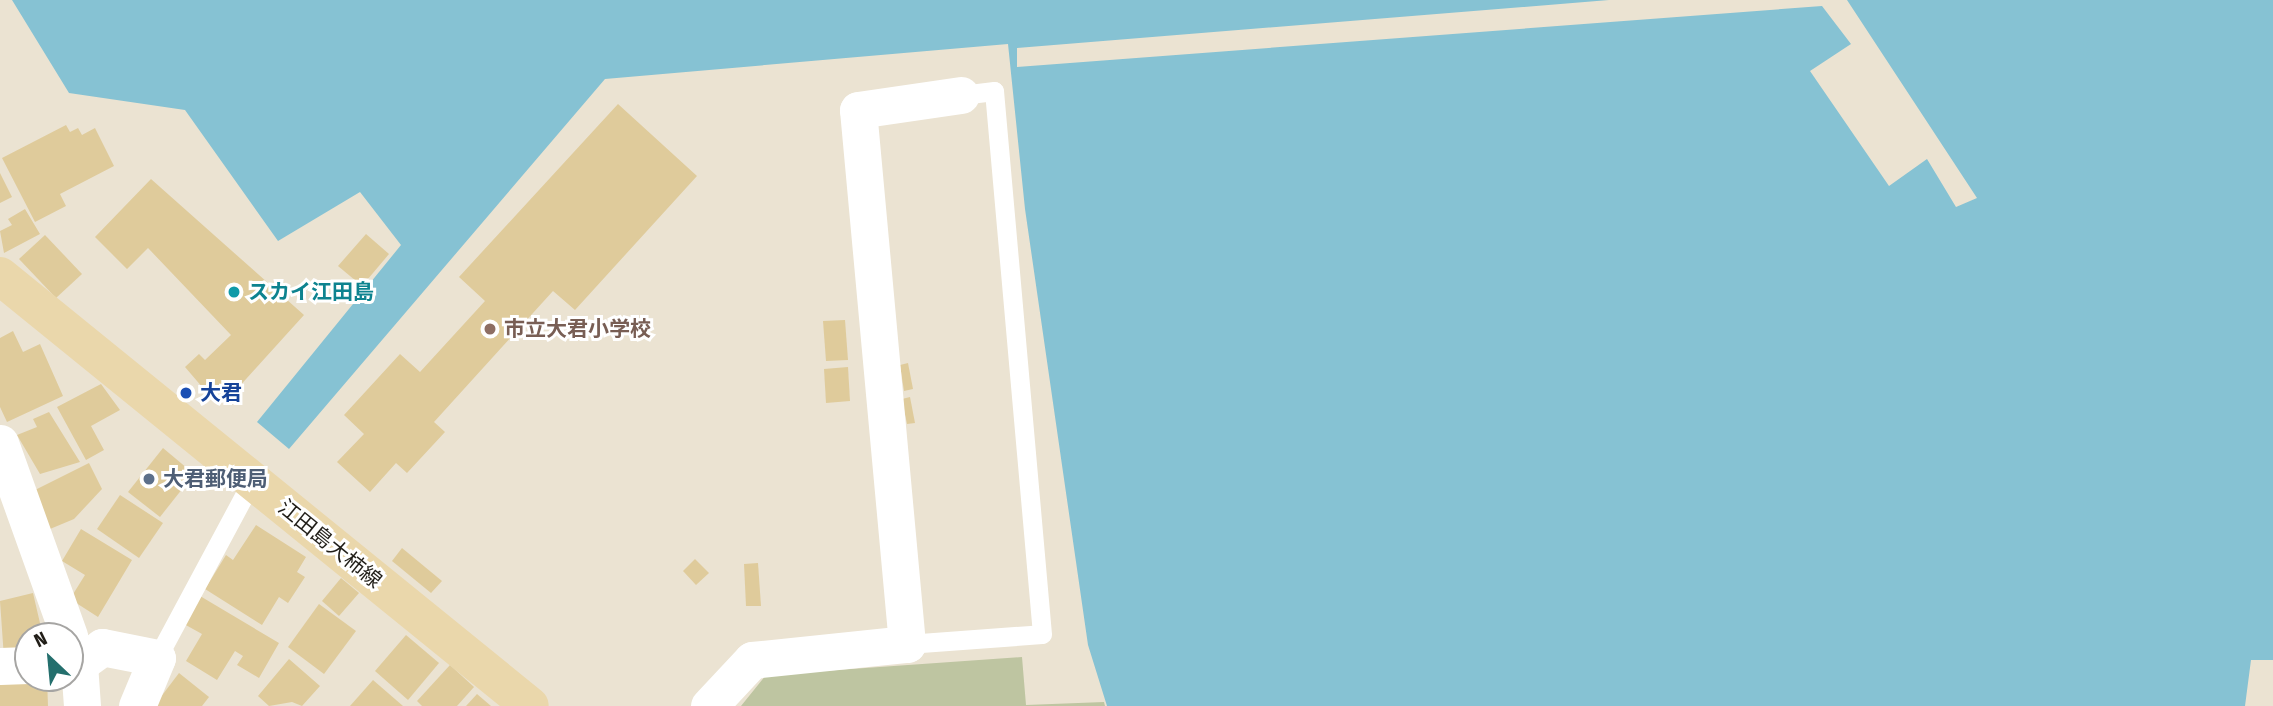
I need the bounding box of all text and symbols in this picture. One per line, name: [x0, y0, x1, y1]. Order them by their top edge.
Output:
place label: スカイ江田島: [248, 279, 374, 305]
marker: スカイ江田島: [226, 284, 242, 300]
place label: 市立大君小学校: [504, 316, 651, 342]
marker: 市立大君小学校: [482, 321, 498, 337]
place label: 大君: [200, 380, 242, 406]
marker: 大君: [178, 385, 194, 401]
place label: 大君郵便局: [163, 466, 268, 492]
marker: 大君郵便局: [141, 471, 157, 487]
street label: 江田島大柿線: [273, 495, 387, 593]
north arrow: [14, 622, 84, 692]
text: N: [30, 627, 51, 652]

